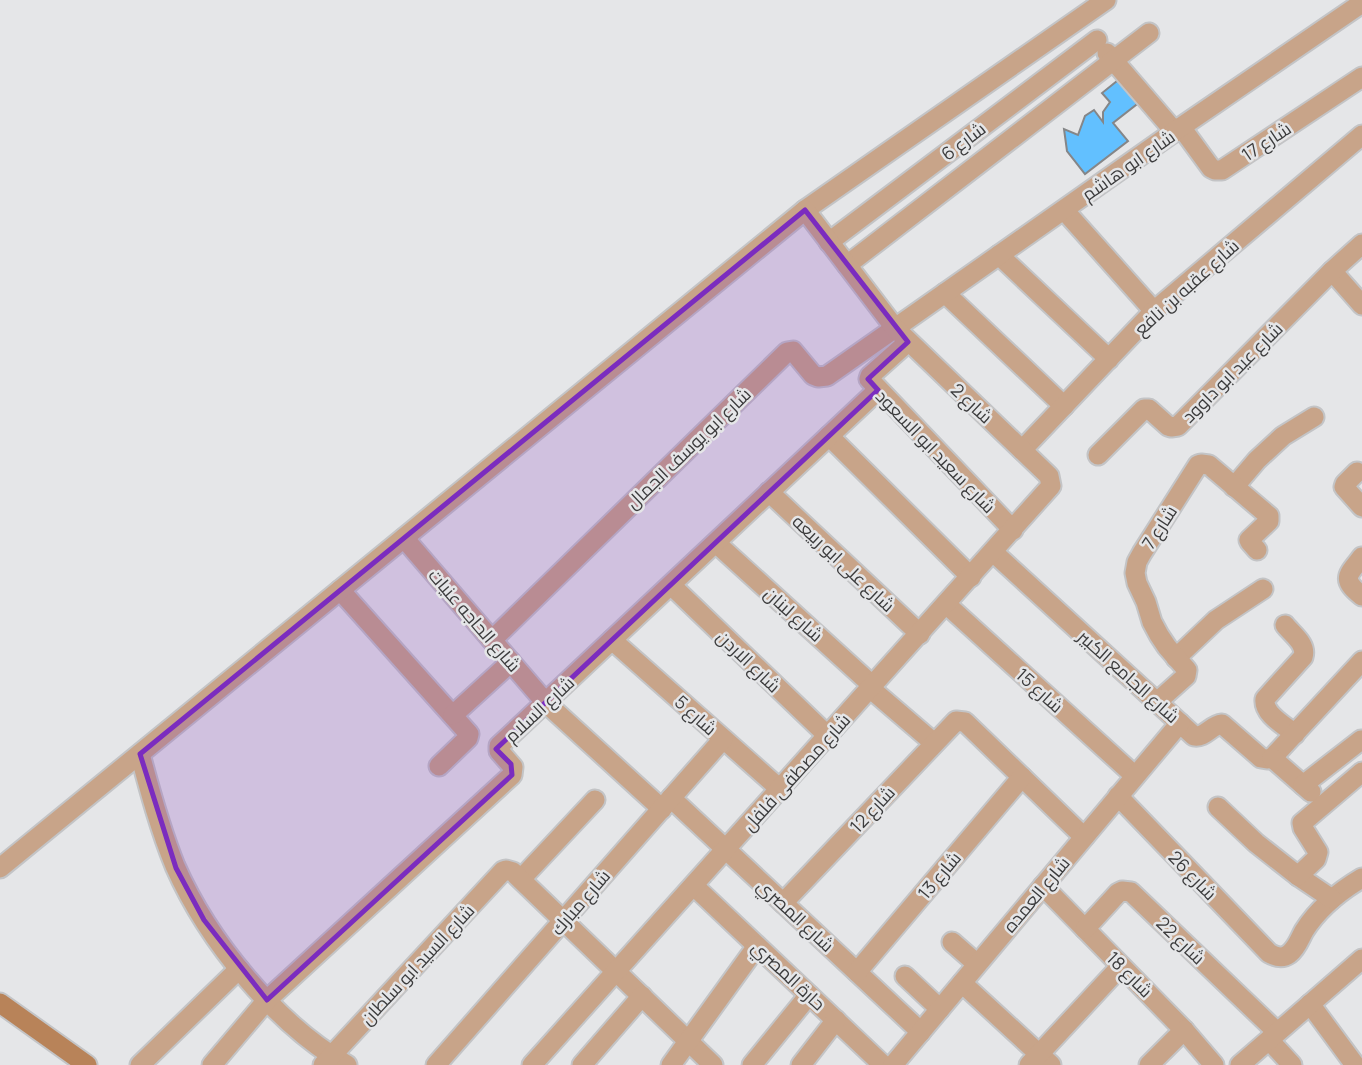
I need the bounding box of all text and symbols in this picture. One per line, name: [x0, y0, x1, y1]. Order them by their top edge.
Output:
street label: شارع 6: [936, 116, 991, 166]
street label: شارع 17: [1237, 116, 1296, 167]
street label: شارع ابو هاشم: [1077, 124, 1180, 207]
street label: شارع عقبه بن نافع: [1128, 233, 1244, 341]
street label: شارع عيد ابو داوود: [1176, 316, 1288, 428]
street label: شارع 2: [945, 378, 998, 429]
street label: شارع ابو يوسف الجمال: [620, 382, 756, 515]
street label: شارع سعيد ابو السعود: [870, 384, 1001, 519]
street label: شارع 7: [1136, 501, 1183, 554]
street label: شارع على ابو ربيعه: [787, 509, 900, 618]
street label: شارع الحاجه عنيات: [423, 563, 526, 677]
street label: شارع لبنان: [759, 581, 829, 648]
street label: شارع الجامع الكبير: [1072, 623, 1185, 729]
street label: شارع الاردن: [711, 624, 786, 698]
street label: شارع 15: [1011, 662, 1069, 718]
street label: شارع السلام: [499, 671, 580, 748]
street label: شارع 5: [669, 690, 722, 741]
street label: شارع مصطفى فلفل: [737, 708, 856, 837]
street label: شارع 12: [844, 780, 901, 838]
street label: شارع 26: [1163, 845, 1222, 906]
street label: شارع 13: [912, 846, 967, 905]
street label: شارع العمده: [997, 851, 1076, 938]
street label: شارع مبارك: [545, 864, 616, 941]
street label: شارع المصري: [750, 873, 840, 959]
street label: شارع السيد ابو سلطان: [355, 898, 480, 1030]
street label: شارع 22: [1151, 911, 1211, 970]
street label: حارة المصري: [745, 935, 831, 1017]
street label: شارع 18: [1101, 946, 1158, 1003]

